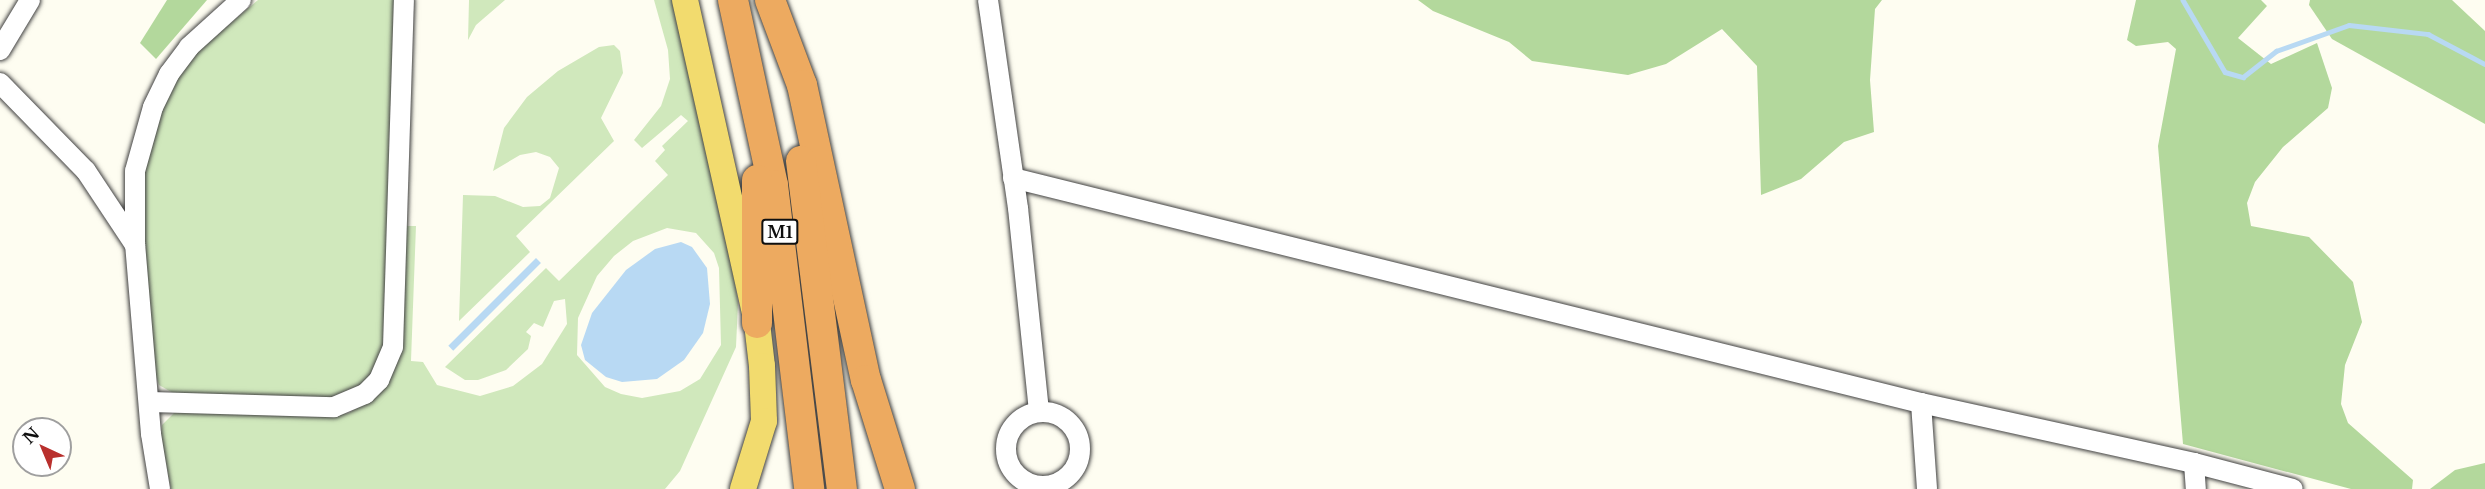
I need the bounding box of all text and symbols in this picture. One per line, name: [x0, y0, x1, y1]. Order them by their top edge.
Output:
road number: M1: [760, 219, 800, 245]
north arrow: [12, 417, 72, 477]
text: N: [19, 423, 43, 448]

